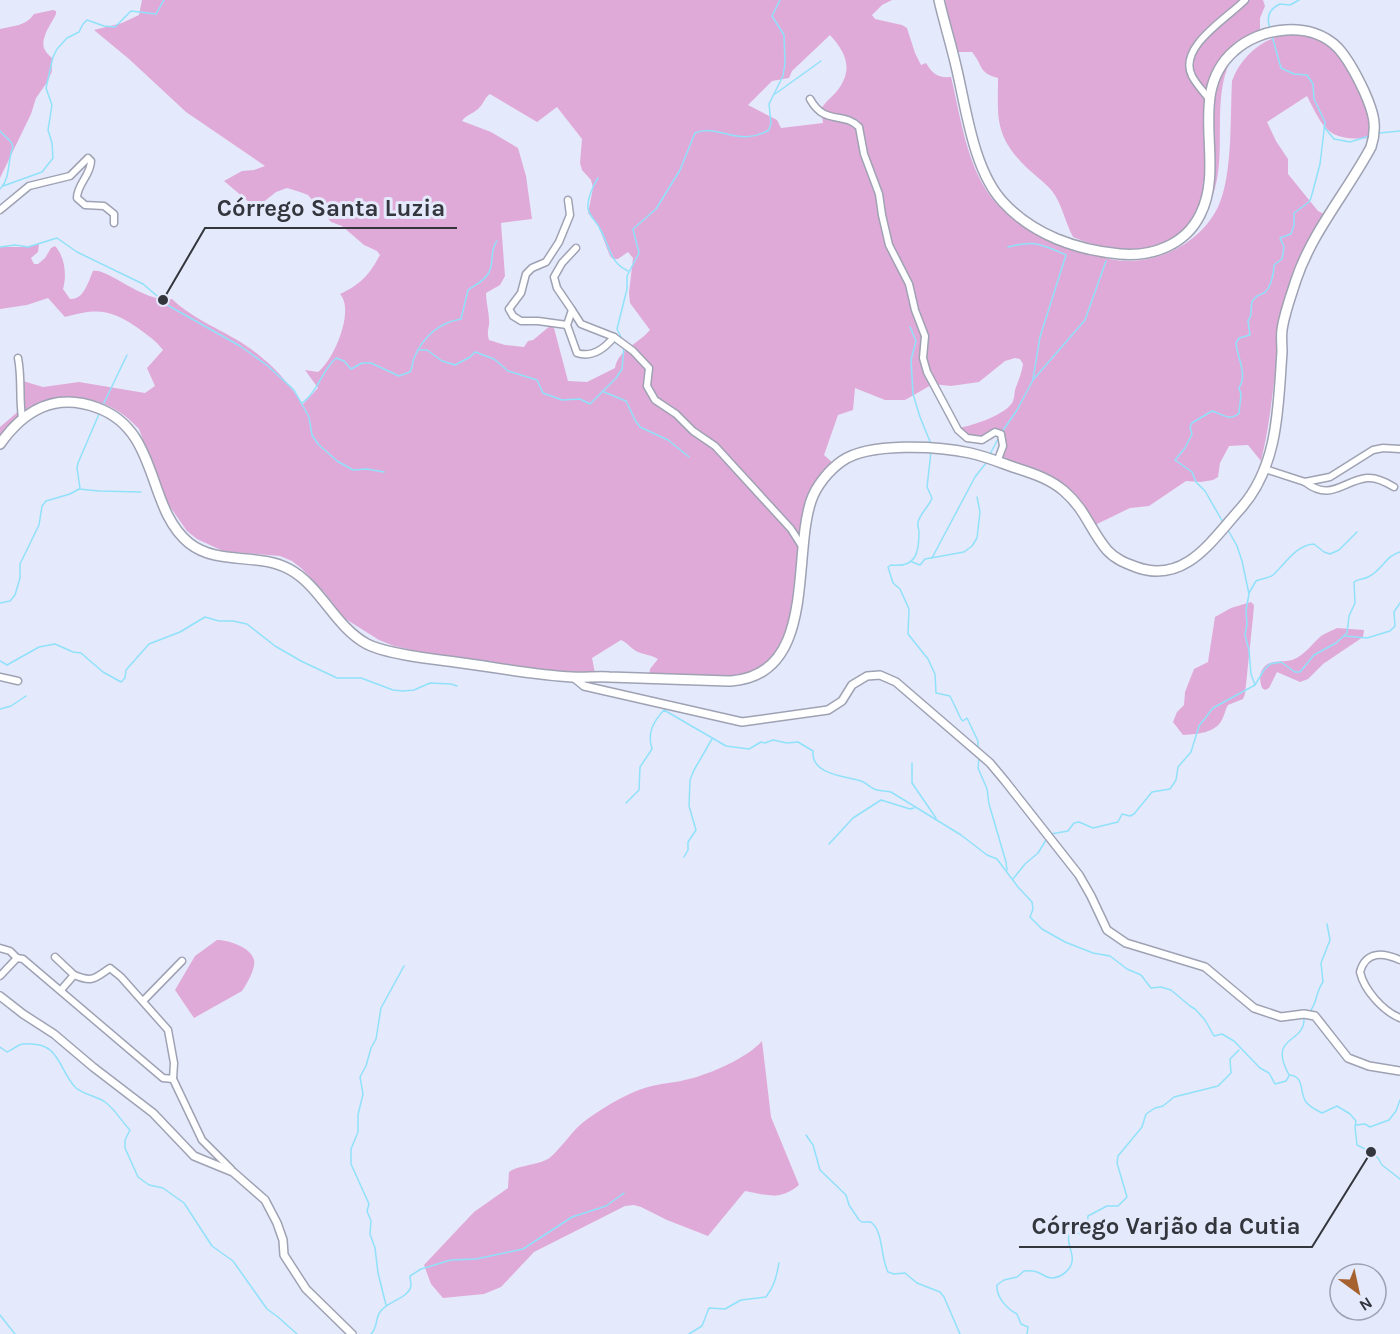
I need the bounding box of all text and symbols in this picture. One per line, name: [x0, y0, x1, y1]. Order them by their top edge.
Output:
callout: Córrego Santa Luzia: [205, 186, 457, 228]
text: Córrego Santa Luzia: [217, 194, 445, 222]
callout: Córrego Varjão da Cutia: [1019, 1205, 1312, 1247]
text: Córrego Varjão da Cutia: [1031, 1212, 1301, 1240]
north arrow: [1328, 1262, 1388, 1322]
text: N: [1356, 1293, 1376, 1315]

